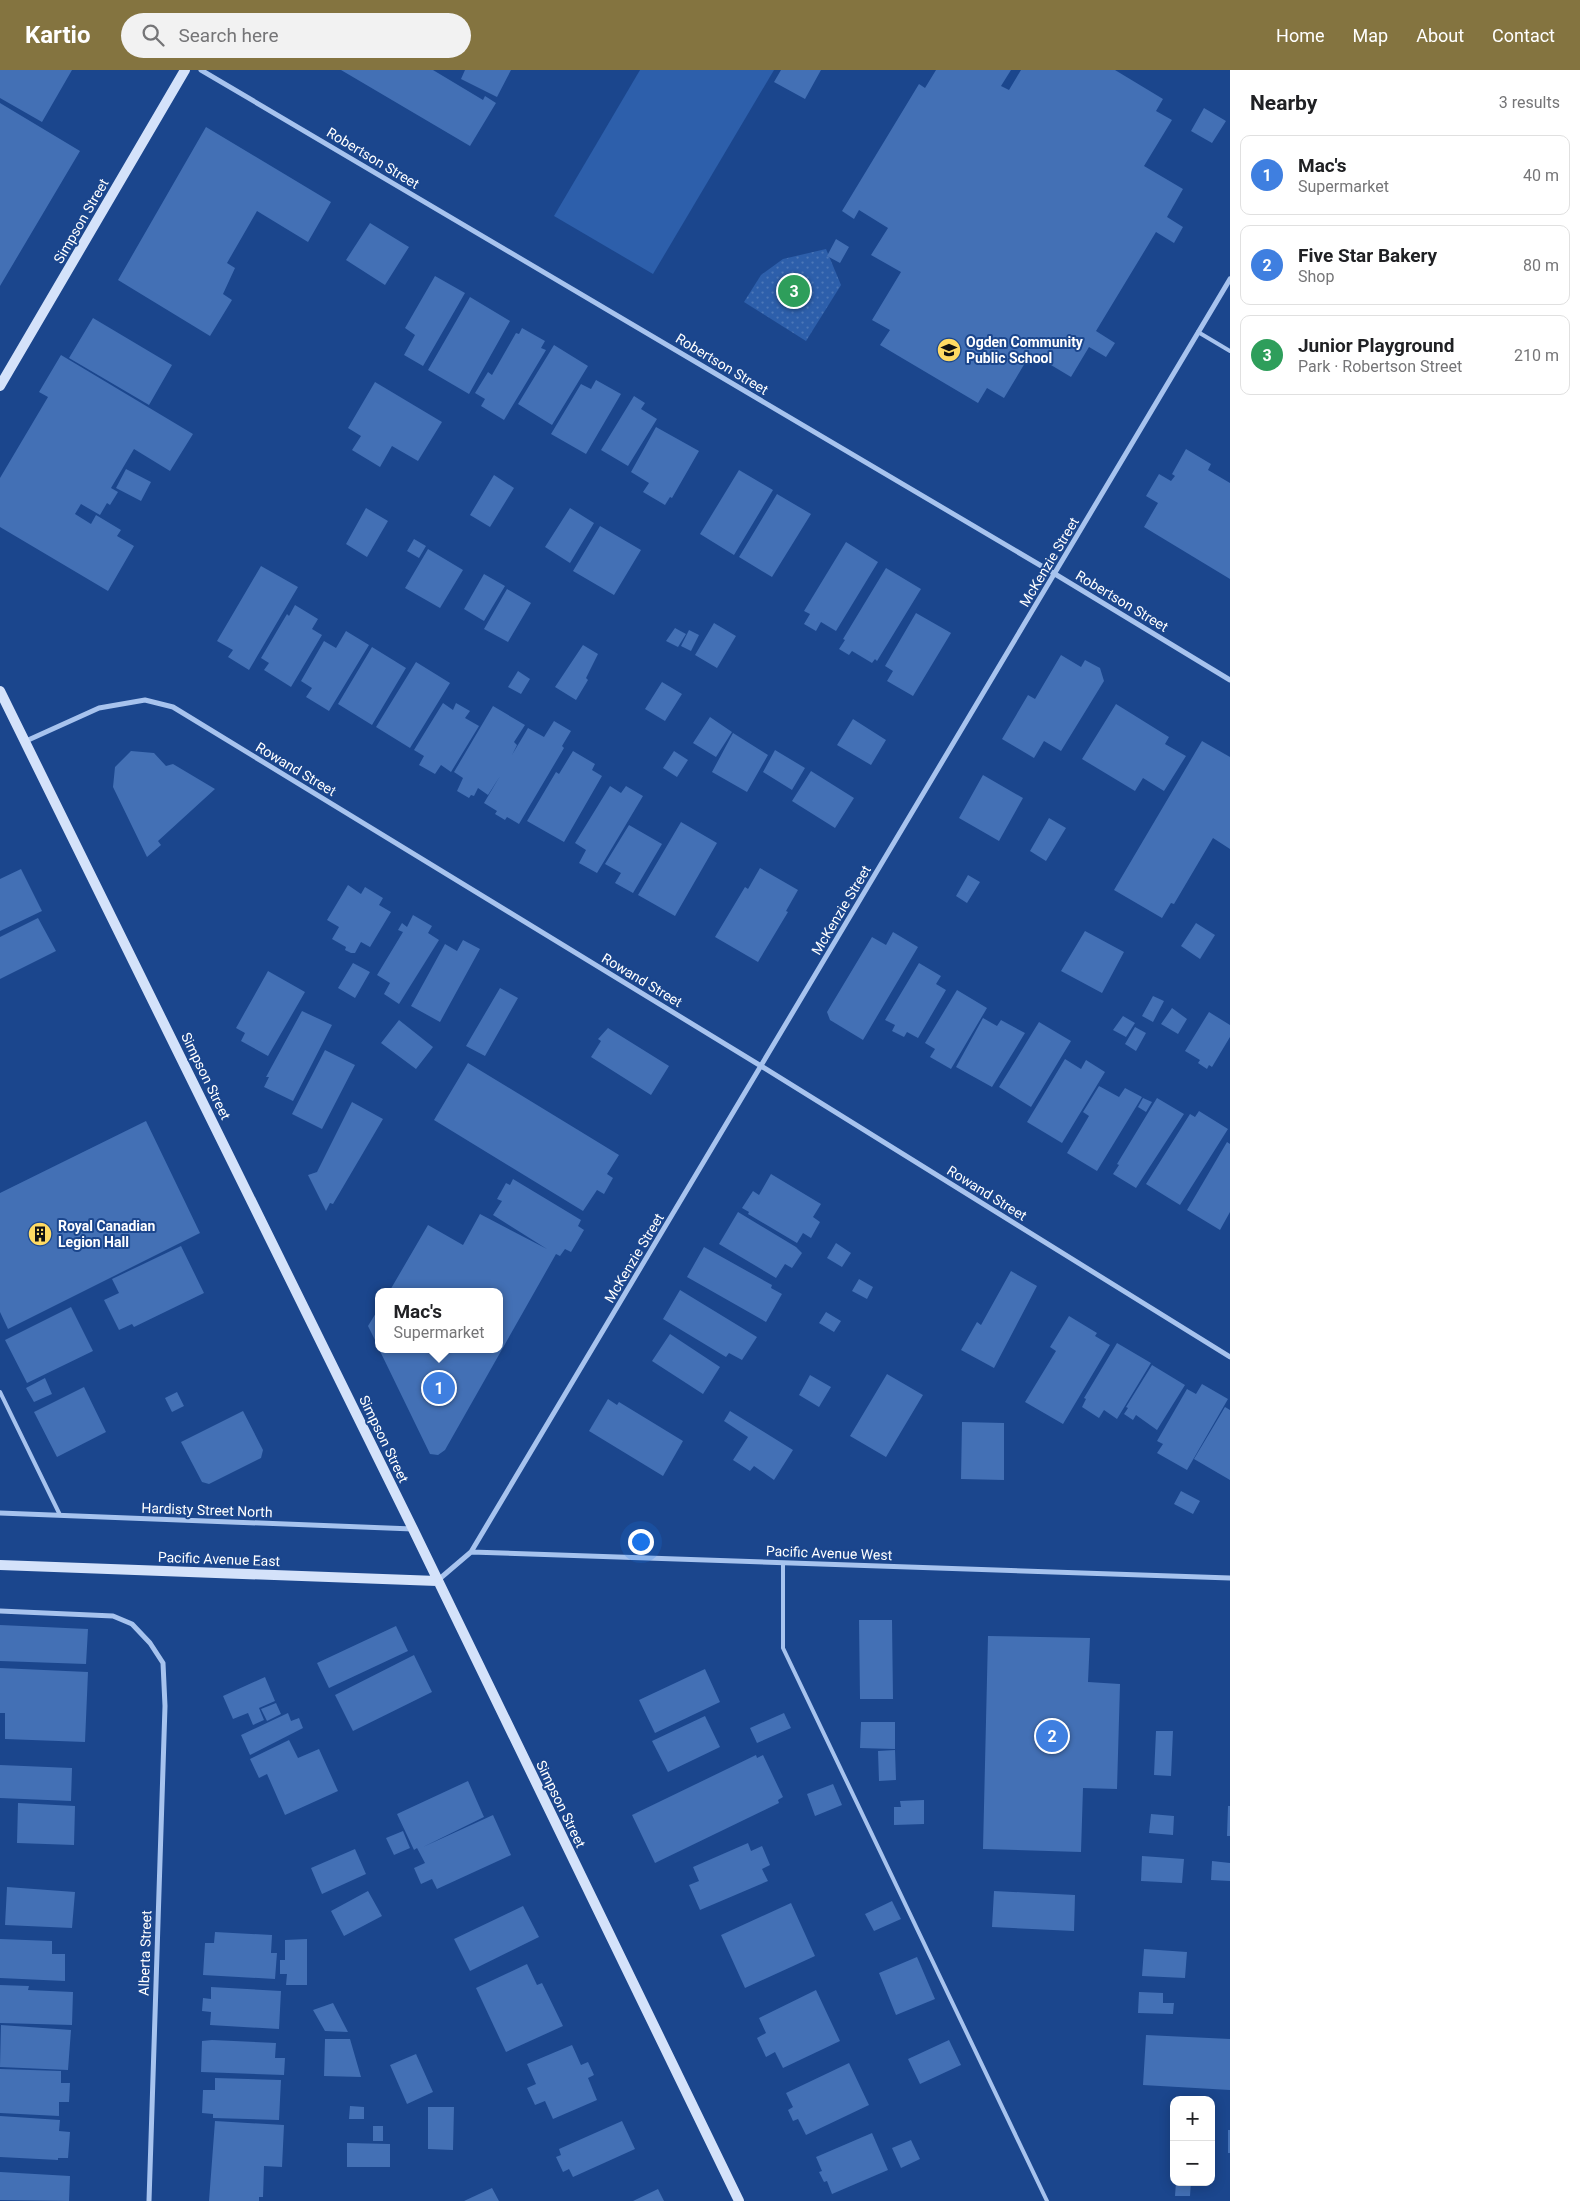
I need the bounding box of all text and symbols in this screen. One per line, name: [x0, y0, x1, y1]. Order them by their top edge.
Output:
search box: [121, 13, 471, 58]
text: Kartio: [25, 21, 91, 49]
icon: search: [139, 21, 167, 49]
text: Search here: [179, 24, 278, 47]
text: Home: [1276, 25, 1325, 46]
text: Map: [1353, 25, 1388, 46]
text: About: [1416, 25, 1464, 46]
text: Contact: [1492, 25, 1555, 46]
text: Nearby: [1250, 91, 1317, 115]
text: 3 results: [1499, 93, 1560, 112]
street label: Robertson Street: [324, 124, 422, 192]
text: Mac's: [1298, 154, 1347, 177]
text: 1: [1262, 166, 1272, 185]
text: 40 m: [1523, 166, 1559, 185]
street label: Simpson Street: [50, 175, 112, 266]
text: Supermarket: [1298, 177, 1389, 196]
text: Five Star Bakery: [1298, 244, 1437, 267]
text: 2: [1262, 256, 1272, 275]
text: 80 m: [1523, 256, 1559, 275]
text: Shop: [1298, 267, 1334, 286]
pin: 3: [778, 272, 810, 310]
street label: Robertson Street: [673, 330, 771, 398]
place label: Ogden Community Public School: [966, 334, 1084, 366]
text: Junior Playground: [1298, 334, 1454, 357]
school or university icon: Ogden Community Public School: [936, 337, 962, 363]
text: 3: [1262, 346, 1272, 365]
text: 210 m: [1514, 346, 1559, 365]
text: Park · Robertson Street: [1298, 357, 1462, 376]
street label: McKenzie Street: [1016, 514, 1082, 610]
street label: Robertson Street: [1073, 567, 1171, 635]
street label: Rowand Street: [253, 739, 339, 799]
street label: McKenzie Street: [808, 862, 874, 958]
street label: Rowand Street: [599, 950, 685, 1010]
street label: Simpson Street: [178, 1030, 234, 1123]
street label: Rowand Street: [944, 1162, 1030, 1224]
street label: McKenzie Street: [601, 1210, 667, 1306]
place label: Royal Canadian Legion Hall: [58, 1218, 155, 1250]
building icon: Royal Canadian Legion Hall: [27, 1221, 53, 1247]
popup: [375, 1288, 503, 1353]
text: Mac's: [393, 1300, 442, 1323]
text: Supermarket: [393, 1323, 485, 1342]
pin: 1: [423, 1369, 455, 1407]
street label: Simpson Street: [356, 1393, 412, 1486]
street label: Hardisty Street North: [141, 1500, 273, 1520]
your location: [628, 1529, 654, 1555]
street label: Pacific Avenue West: [766, 1543, 893, 1563]
street label: Pacific Avenue East: [158, 1549, 281, 1569]
pin: 2: [1036, 1717, 1068, 1755]
street label: Simpson Street: [533, 1758, 589, 1851]
street label: Alberta Street: [136, 1910, 155, 1996]
map controls: [1170, 2096, 1215, 2186]
button: +: [1170, 2096, 1215, 2141]
button: −: [1170, 2141, 1215, 2186]

